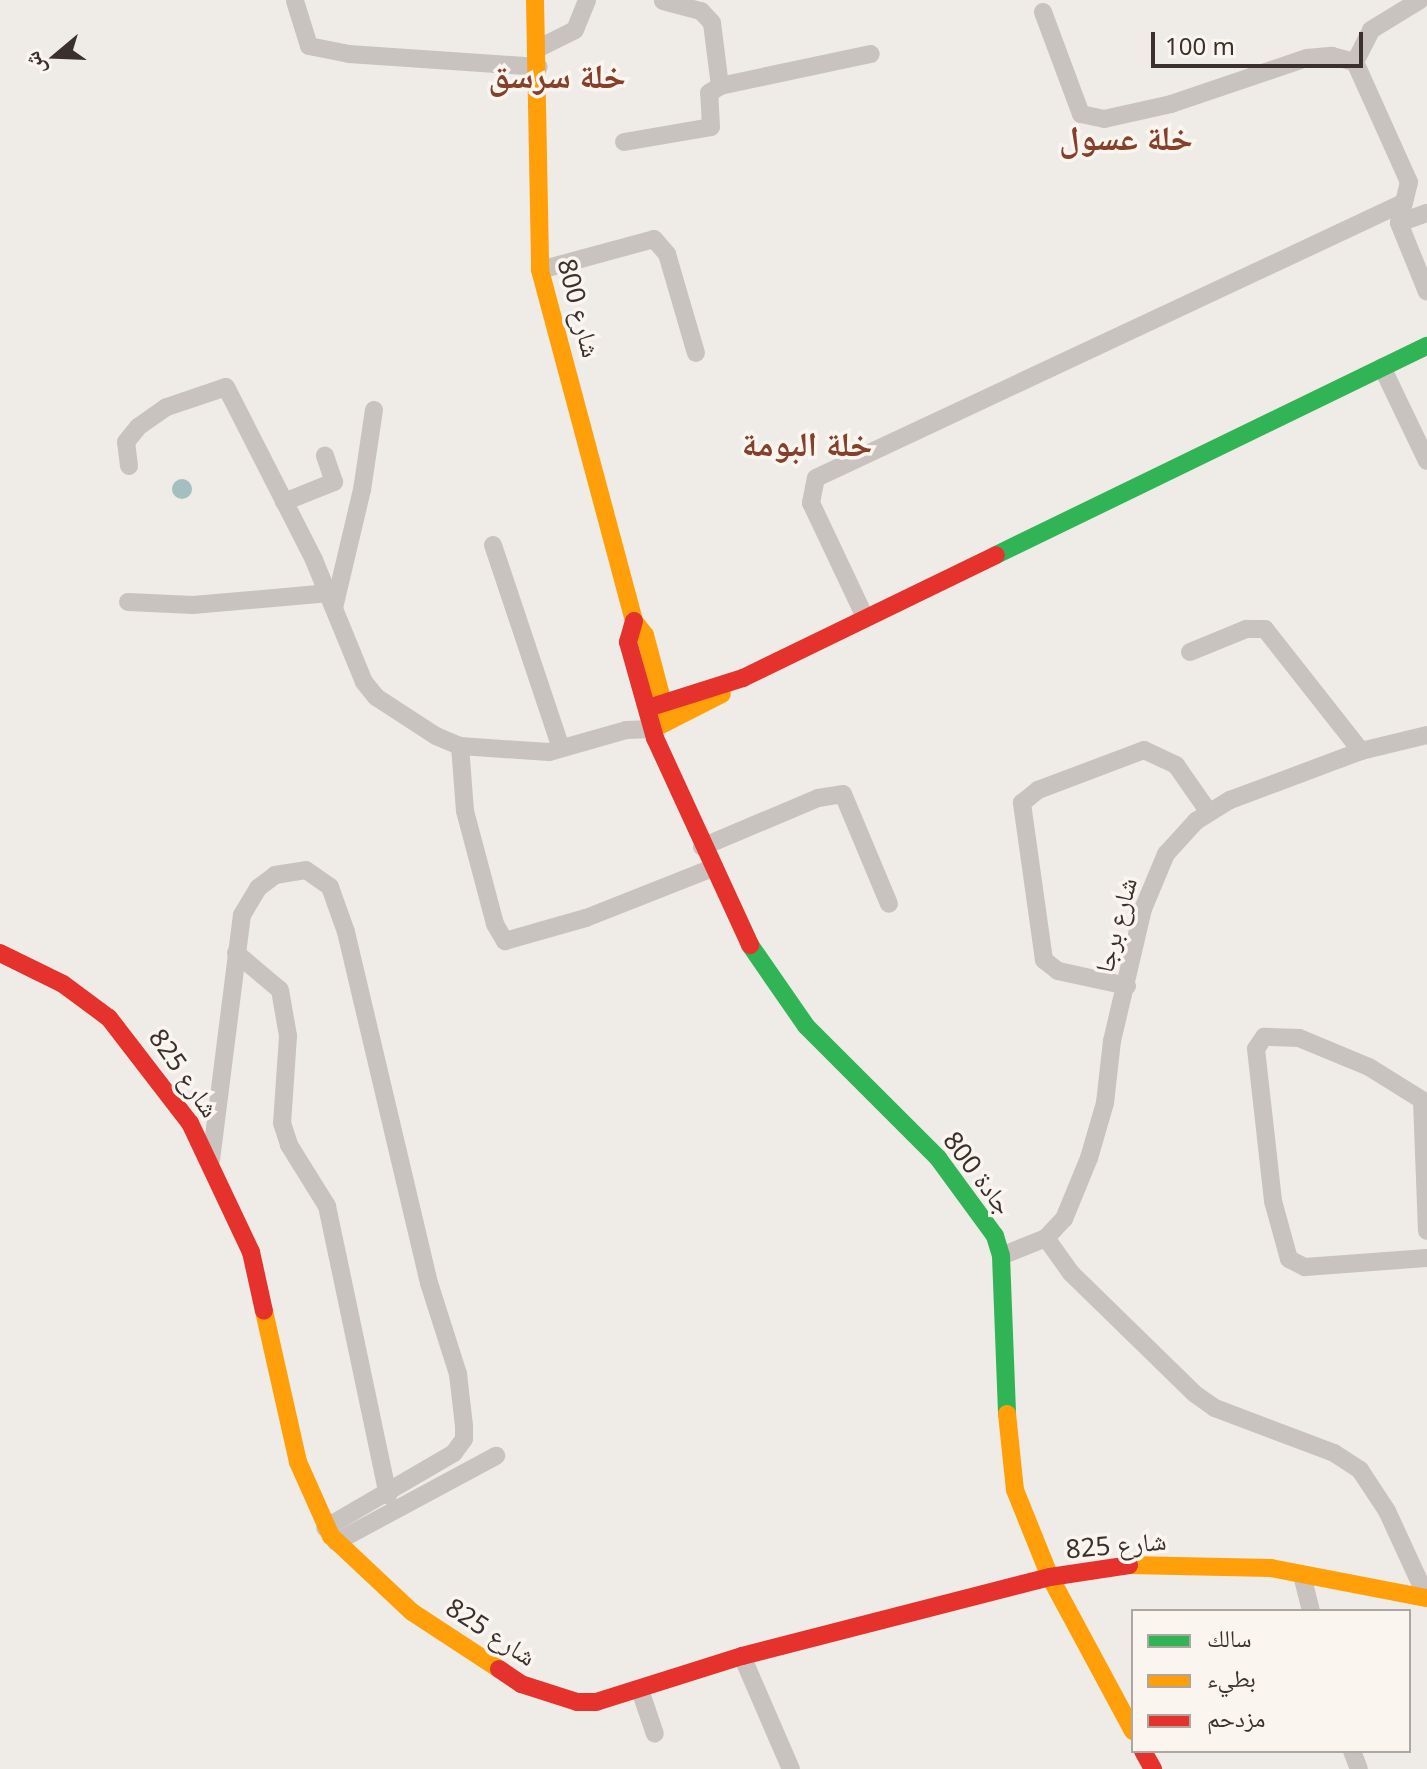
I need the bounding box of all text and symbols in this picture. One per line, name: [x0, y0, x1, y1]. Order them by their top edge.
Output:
north arrow: [16, 16, 96, 96]
scale bar: [1155, 16, 1367, 66]
text: 100 m: [1165, 29, 1235, 62]
text: ش: [15, 48, 51, 80]
district label: خلة سرسق: [488, 56, 626, 96]
district label: خلة عسول: [1059, 118, 1193, 158]
street label: شارع 800: [551, 255, 607, 361]
district label: خلة البومة: [742, 424, 872, 464]
street label: شارع برجا: [1088, 874, 1144, 976]
street label: شارع 825: [142, 1023, 226, 1123]
street label: جادة 800: [937, 1125, 1019, 1221]
street label: شارع 825: [1064, 1525, 1168, 1565]
street label: شارع 825: [440, 1591, 542, 1673]
legend: [1131, 1609, 1411, 1753]
text: سالك: [1207, 1621, 1252, 1654]
text: بطيء: [1207, 1661, 1256, 1694]
text: مزدحم: [1207, 1701, 1266, 1734]

